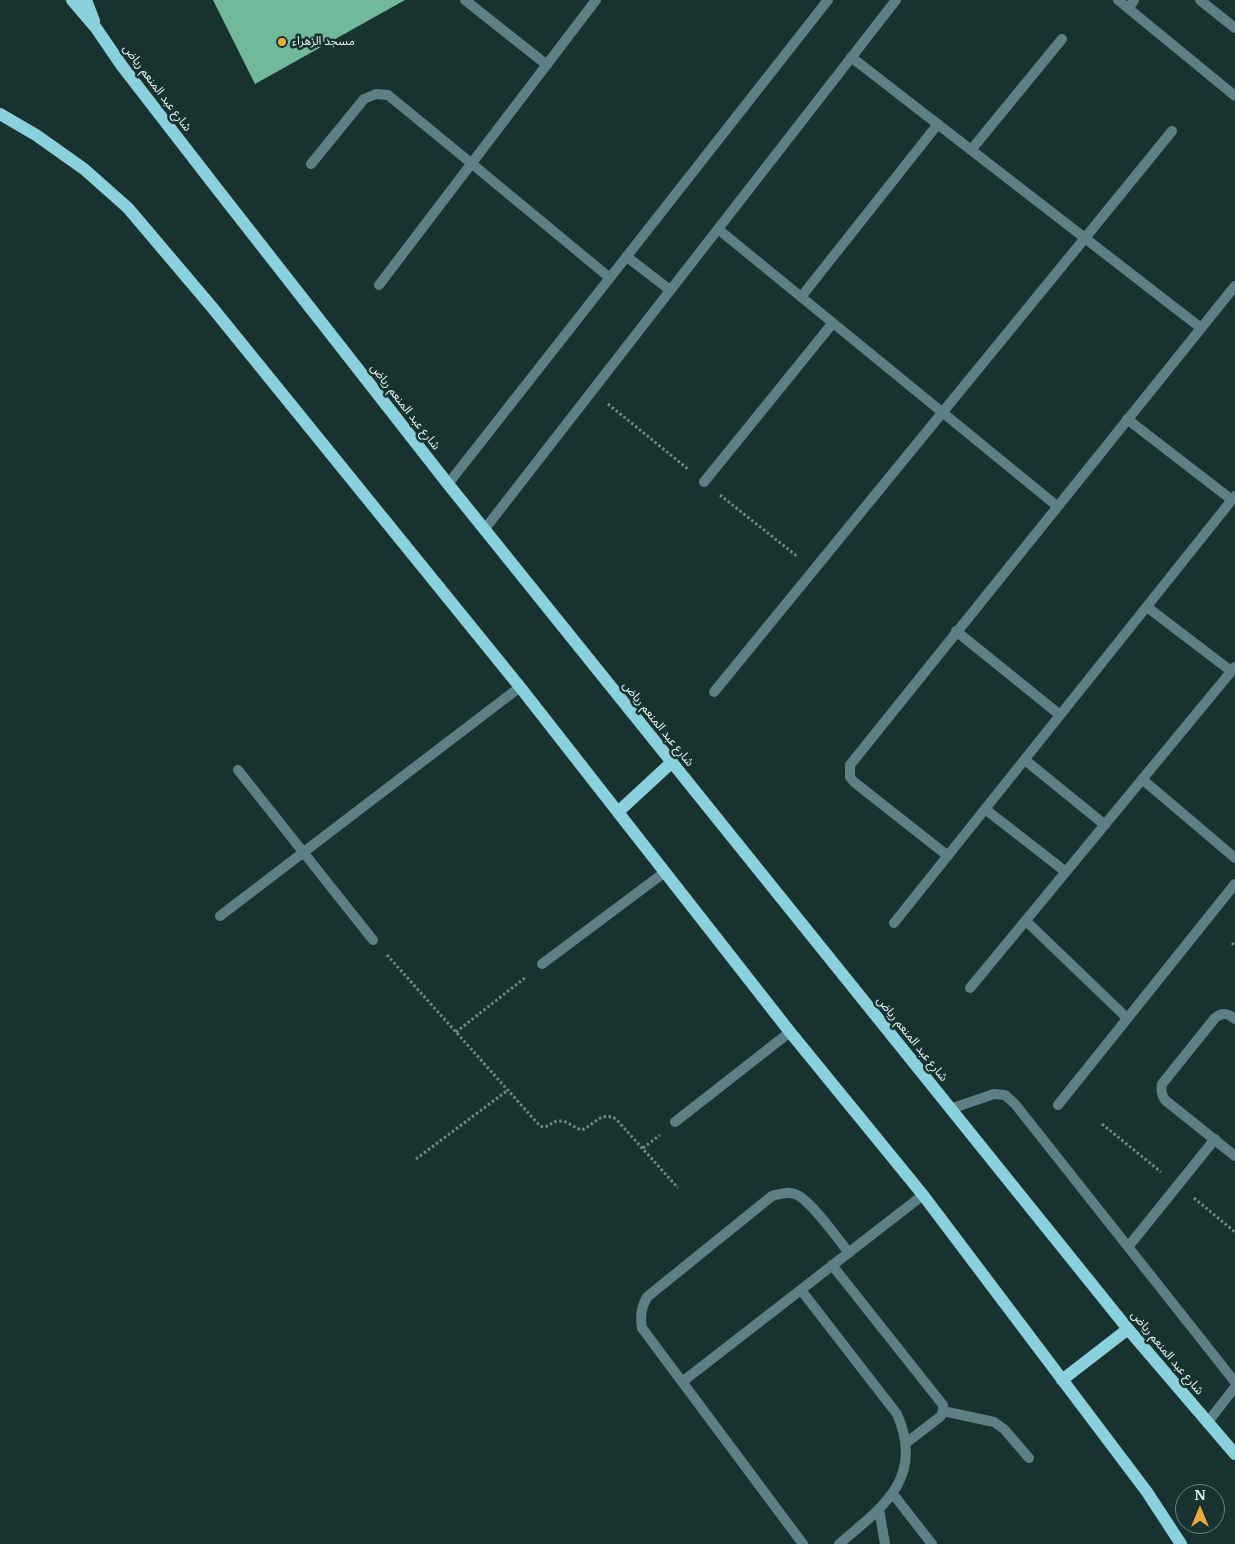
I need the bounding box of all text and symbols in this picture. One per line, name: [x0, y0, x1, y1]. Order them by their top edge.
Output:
place label: مسجد الزهراء: [292, 35, 355, 49]
marker: مسجد الزهراء: [276, 36, 288, 48]
street label: شارع عبد المنعم رياض: [120, 42, 194, 134]
street label: شارع عبد المنعم رياض: [367, 361, 443, 453]
street label: شارع عبد المنعم رياض: [619, 679, 697, 769]
street label: شارع عبد المنعم رياض: [873, 994, 951, 1084]
street label: شارع عبد المنعم رياض: [1128, 1308, 1206, 1398]
north arrow: [1175, 1484, 1225, 1534]
text: N: [1194, 1486, 1206, 1504]

